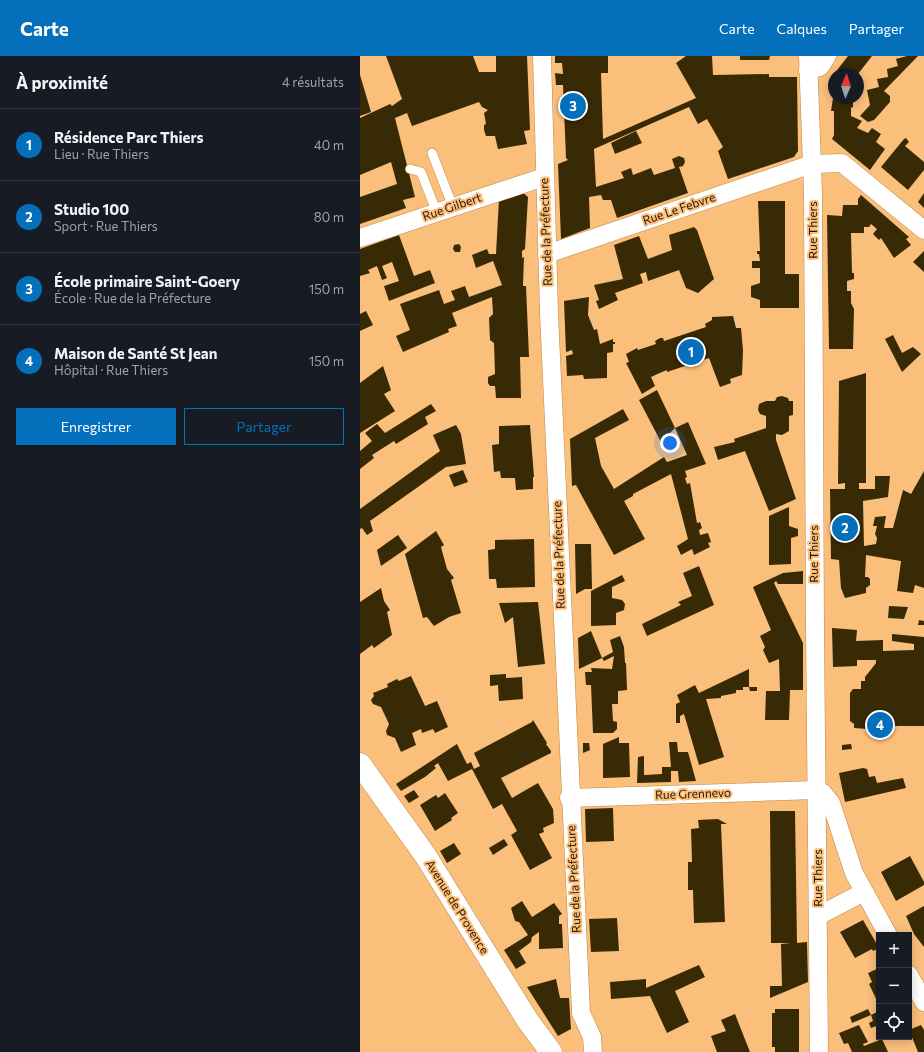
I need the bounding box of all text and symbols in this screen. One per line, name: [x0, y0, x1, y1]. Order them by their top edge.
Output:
text: Carte: [20, 17, 69, 40]
text: Carte: [719, 20, 755, 37]
text: Calques: [777, 20, 827, 37]
text: Partager: [849, 20, 904, 37]
north arrow: [828, 68, 864, 104]
text: À proximité: [16, 72, 108, 93]
text: 4 résultats: [282, 74, 344, 90]
pin: 3: [560, 91, 586, 121]
text: Résidence Parc Thiers: [54, 128, 203, 146]
text: 1: [26, 137, 32, 153]
text: 40 m: [314, 137, 344, 153]
text: Lieu · Rue Thiers: [54, 146, 149, 162]
street label: Rue de la Préfecture: [536, 178, 554, 286]
street label: Rue Gilbert: [420, 189, 483, 223]
street label: Rue Le Febvre: [641, 189, 717, 227]
text: Studio 100: [54, 200, 129, 218]
street label: Rue Thiers: [805, 201, 819, 259]
text: 2: [25, 209, 33, 225]
text: 80 m: [314, 209, 344, 225]
text: Sport · Rue Thiers: [54, 218, 158, 234]
text: École primaire Saint-Goery: [54, 272, 240, 290]
text: 3: [25, 281, 33, 297]
text: 150 m: [309, 281, 344, 297]
text: École · Rue de la Préfecture: [54, 290, 211, 306]
pin: 1: [678, 337, 704, 367]
text: Maison de Santé St Jean: [54, 344, 217, 362]
text: 4: [25, 353, 33, 369]
text: 150 m: [309, 353, 344, 369]
text: Hôpital · Rue Thiers: [54, 362, 168, 378]
button: Enregistrer: [16, 408, 176, 445]
button: Partager: [184, 408, 344, 445]
your location: [660, 433, 680, 453]
street label: Rue de la Préfecture: [549, 501, 567, 609]
pin: 2: [832, 513, 858, 543]
street label: Rue Thiers: [806, 525, 820, 583]
pin: 4: [867, 710, 893, 740]
street label: Rue Grennevo: [655, 785, 731, 801]
street label: Rue de la Préfecture: [563, 825, 583, 933]
street label: Rue Thiers: [810, 849, 824, 907]
street label: Avenue de Provence: [423, 857, 492, 956]
map controls: [876, 932, 912, 1040]
button: +: [876, 932, 912, 968]
button: −: [876, 968, 912, 1004]
button: locate: [876, 1004, 912, 1040]

